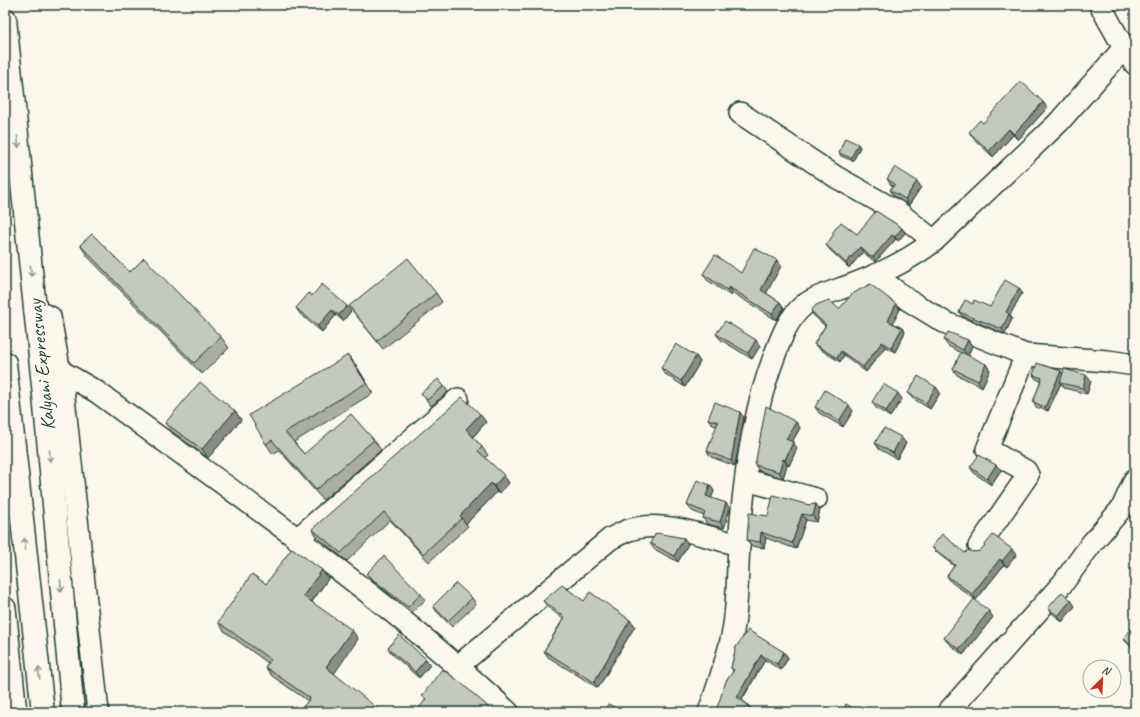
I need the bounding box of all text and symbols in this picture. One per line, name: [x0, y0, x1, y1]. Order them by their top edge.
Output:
one-way arrow: [15, 135, 22, 148]
one-way arrow: [28, 264, 35, 277]
street label: Kalyani Expressway: [22, 296, 61, 432]
one-way arrow: [46, 449, 53, 462]
one-way arrow: [21, 538, 29, 551]
one-way arrow: [58, 579, 65, 592]
north arrow: [1082, 659, 1122, 699]
text: N: [1100, 662, 1114, 679]
one-way arrow: [35, 667, 43, 680]

